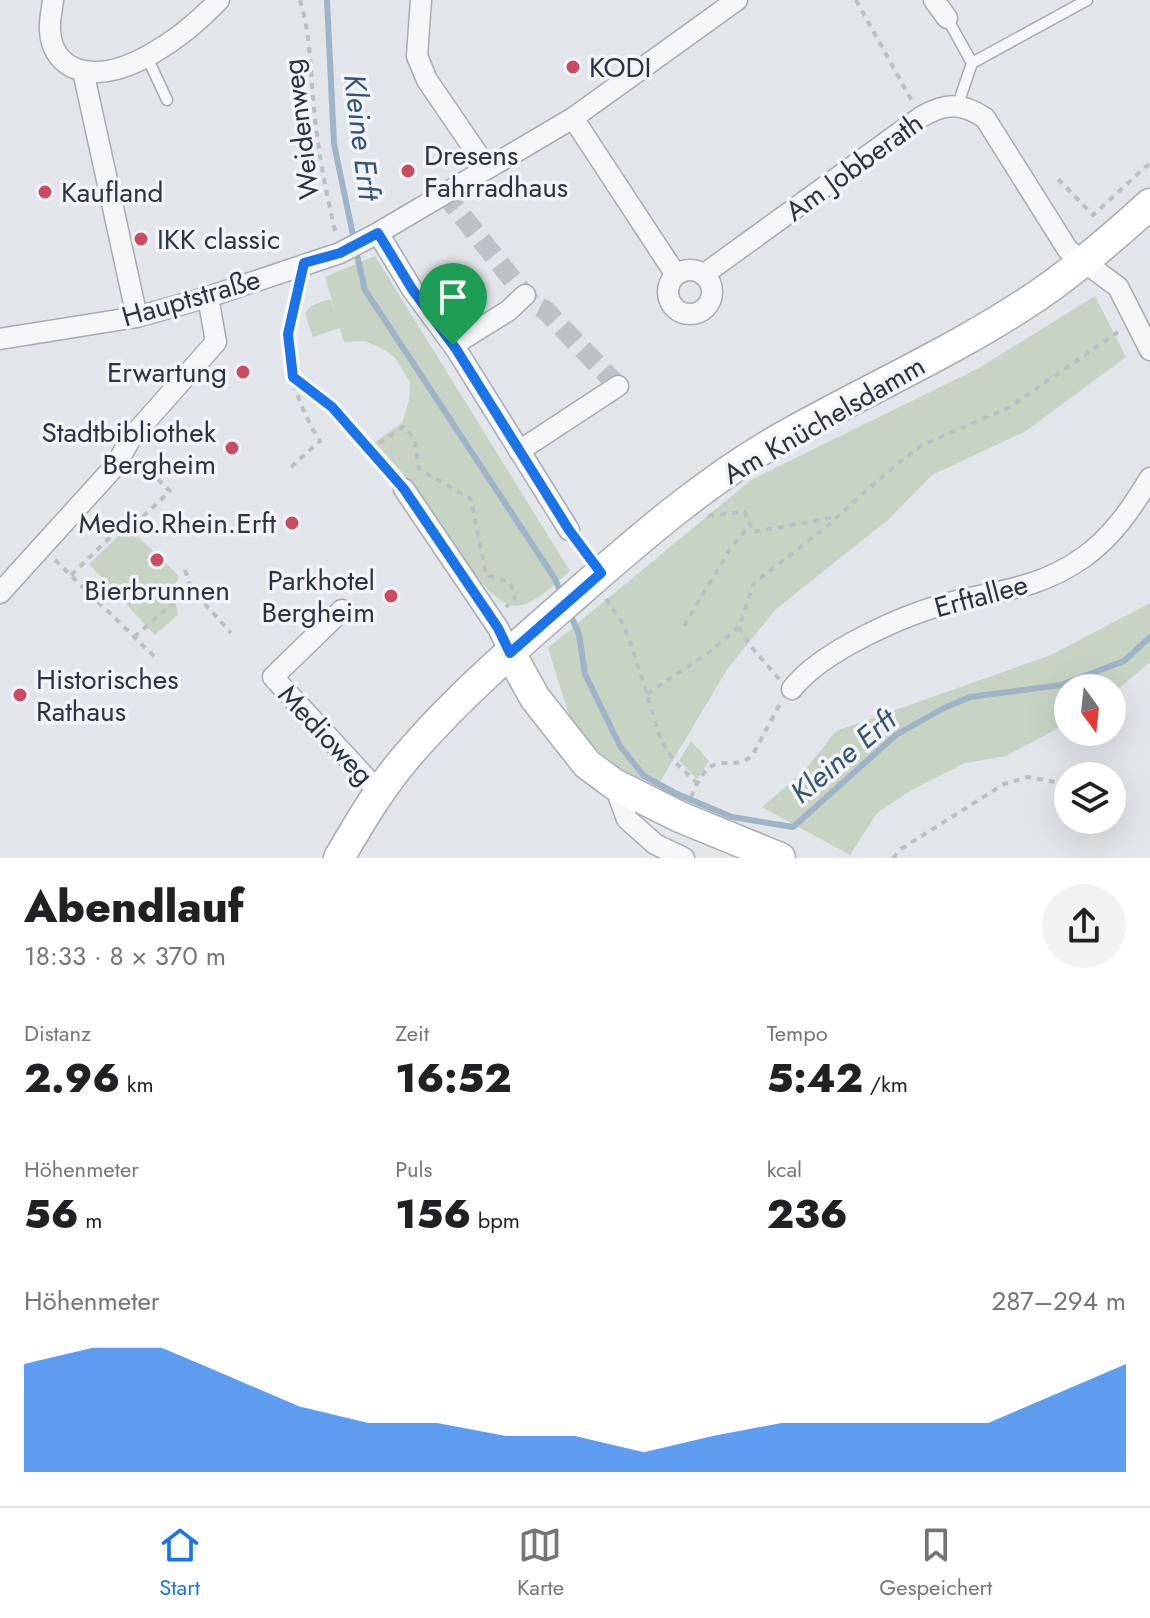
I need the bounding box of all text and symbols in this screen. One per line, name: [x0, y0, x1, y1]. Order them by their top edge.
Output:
place label: KODI: [589, 47, 651, 88]
street label: Weidenweg: [272, 56, 330, 202]
marker: KODI: [564, 58, 582, 76]
water label: Kleine Erft: [333, 72, 391, 204]
street label: Am Jobberath: [777, 103, 931, 231]
place label: Dresens Fahrradhaus: [424, 135, 568, 208]
marker: Dresens Fahrradhaus: [399, 162, 417, 180]
place label: Kaufland: [61, 172, 164, 213]
marker: Kaufland: [36, 183, 54, 201]
place label: IKK classic: [157, 219, 280, 260]
marker: IKK classic: [132, 230, 150, 248]
street label: Hauptstraße: [117, 259, 265, 337]
pin: [419, 263, 487, 345]
icon: arrive: [431, 275, 475, 319]
street label: Am Knüchelsdamm: [715, 345, 933, 495]
place label: Erwartung: [107, 352, 227, 393]
marker: Erwartung: [234, 363, 252, 381]
place label: Stadtbibliothek Bergheim: [41, 412, 217, 485]
marker: Stadtbibliothek Bergheim: [223, 439, 241, 457]
place label: Medio.Rhein.Erft: [78, 503, 276, 544]
marker: Medio.Rhein.Erft: [283, 514, 301, 532]
marker: Bierbrunnen: [148, 551, 166, 569]
place label: Parkhotel Bergheim: [262, 560, 375, 633]
street label: Erftallee: [930, 564, 1032, 628]
place label: Bierbrunnen: [84, 570, 230, 611]
marker: Parkhotel Bergheim: [382, 587, 400, 605]
place label: Historisches Rathaus: [36, 659, 179, 732]
north arrow: [1054, 674, 1126, 746]
map controls: [1054, 674, 1126, 834]
street label: Medioweg: [269, 676, 383, 794]
marker: Historisches Rathaus: [11, 686, 29, 704]
water label: Kleine Erft: [781, 698, 907, 813]
button: layers: [1054, 762, 1126, 834]
text: Abendlauf: [24, 875, 244, 939]
button: share: [1042, 884, 1126, 968]
text: 18:33 · 8 × 370 m: [24, 937, 226, 975]
text: Distanz: [24, 1017, 91, 1049]
text: Zeit: [395, 1017, 429, 1049]
text: Tempo: [767, 1017, 828, 1049]
text: 2.96: [24, 1049, 120, 1107]
text: 16:52: [395, 1049, 512, 1107]
text: 5:42: [767, 1049, 863, 1107]
text: km: [120, 1068, 154, 1100]
text: /km: [863, 1068, 908, 1100]
text: Höhenmeter: [24, 1153, 139, 1185]
text: Puls: [395, 1153, 432, 1185]
text: kcal: [767, 1153, 802, 1185]
text: 56: [24, 1185, 79, 1243]
text: 156: [395, 1185, 471, 1243]
text: 236: [767, 1185, 848, 1243]
text: m: [79, 1204, 102, 1236]
text: bpm: [471, 1204, 520, 1236]
text: Höhenmeter: [24, 1282, 160, 1320]
text: 287–294 m: [992, 1282, 1126, 1320]
tab: Start: [158, 1523, 202, 1603]
tab: Karte: [517, 1523, 564, 1603]
tab: Gespeichert: [879, 1523, 992, 1603]

